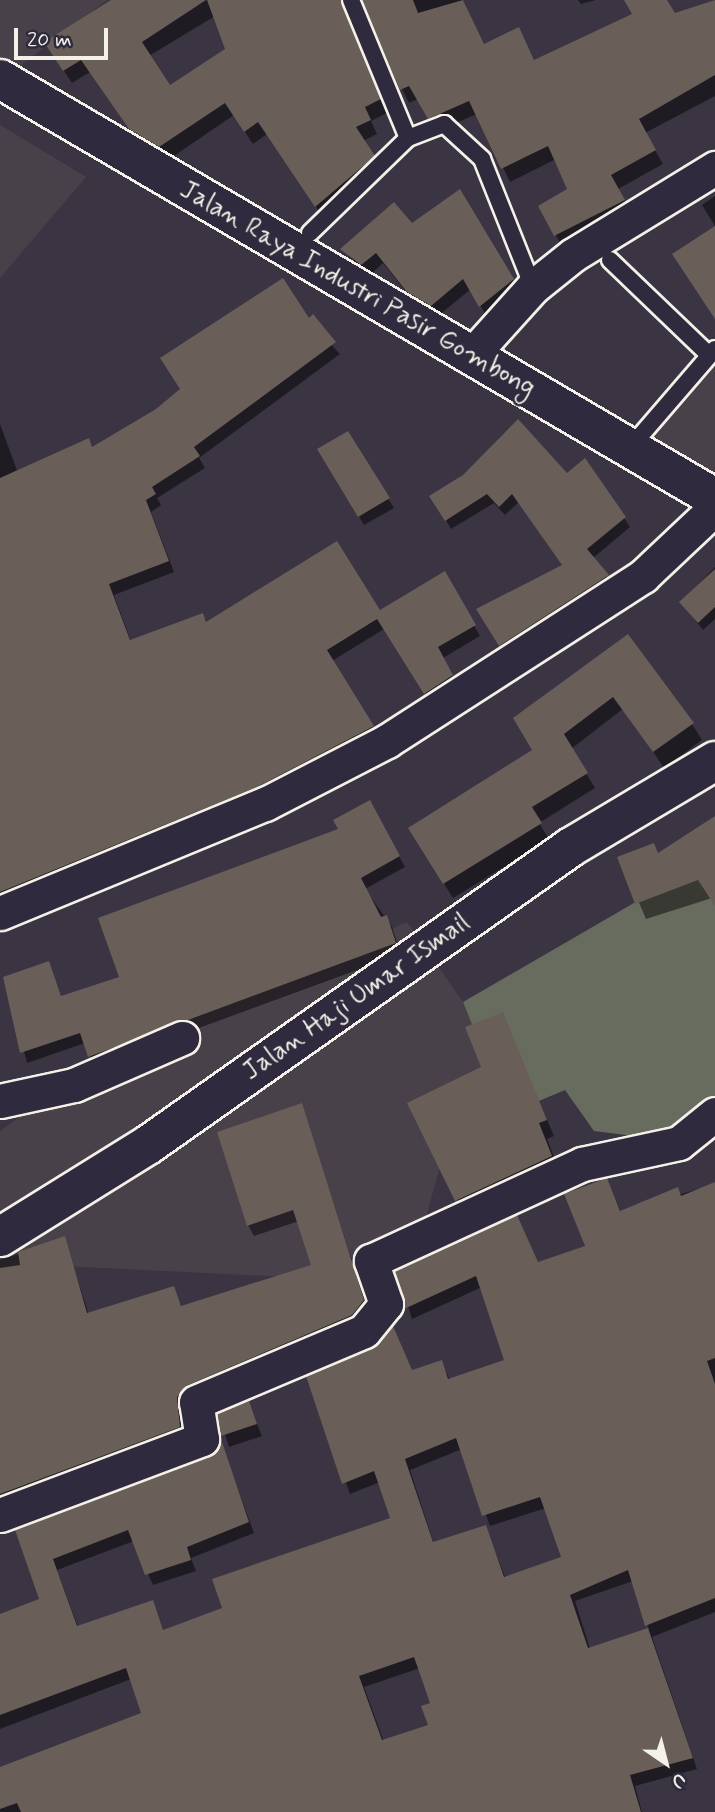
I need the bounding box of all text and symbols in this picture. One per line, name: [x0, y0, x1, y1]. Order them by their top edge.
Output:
scale bar: [18, 14, 112, 58]
text: 20 m: [27, 26, 72, 54]
street label: Jalan Raya Industri Pasir Gombong: [178, 178, 536, 402]
street label: Jalan Haji Umar Ismail: [238, 908, 476, 1088]
north arrow: [631, 1728, 701, 1798]
text: U: [666, 1767, 691, 1794]

